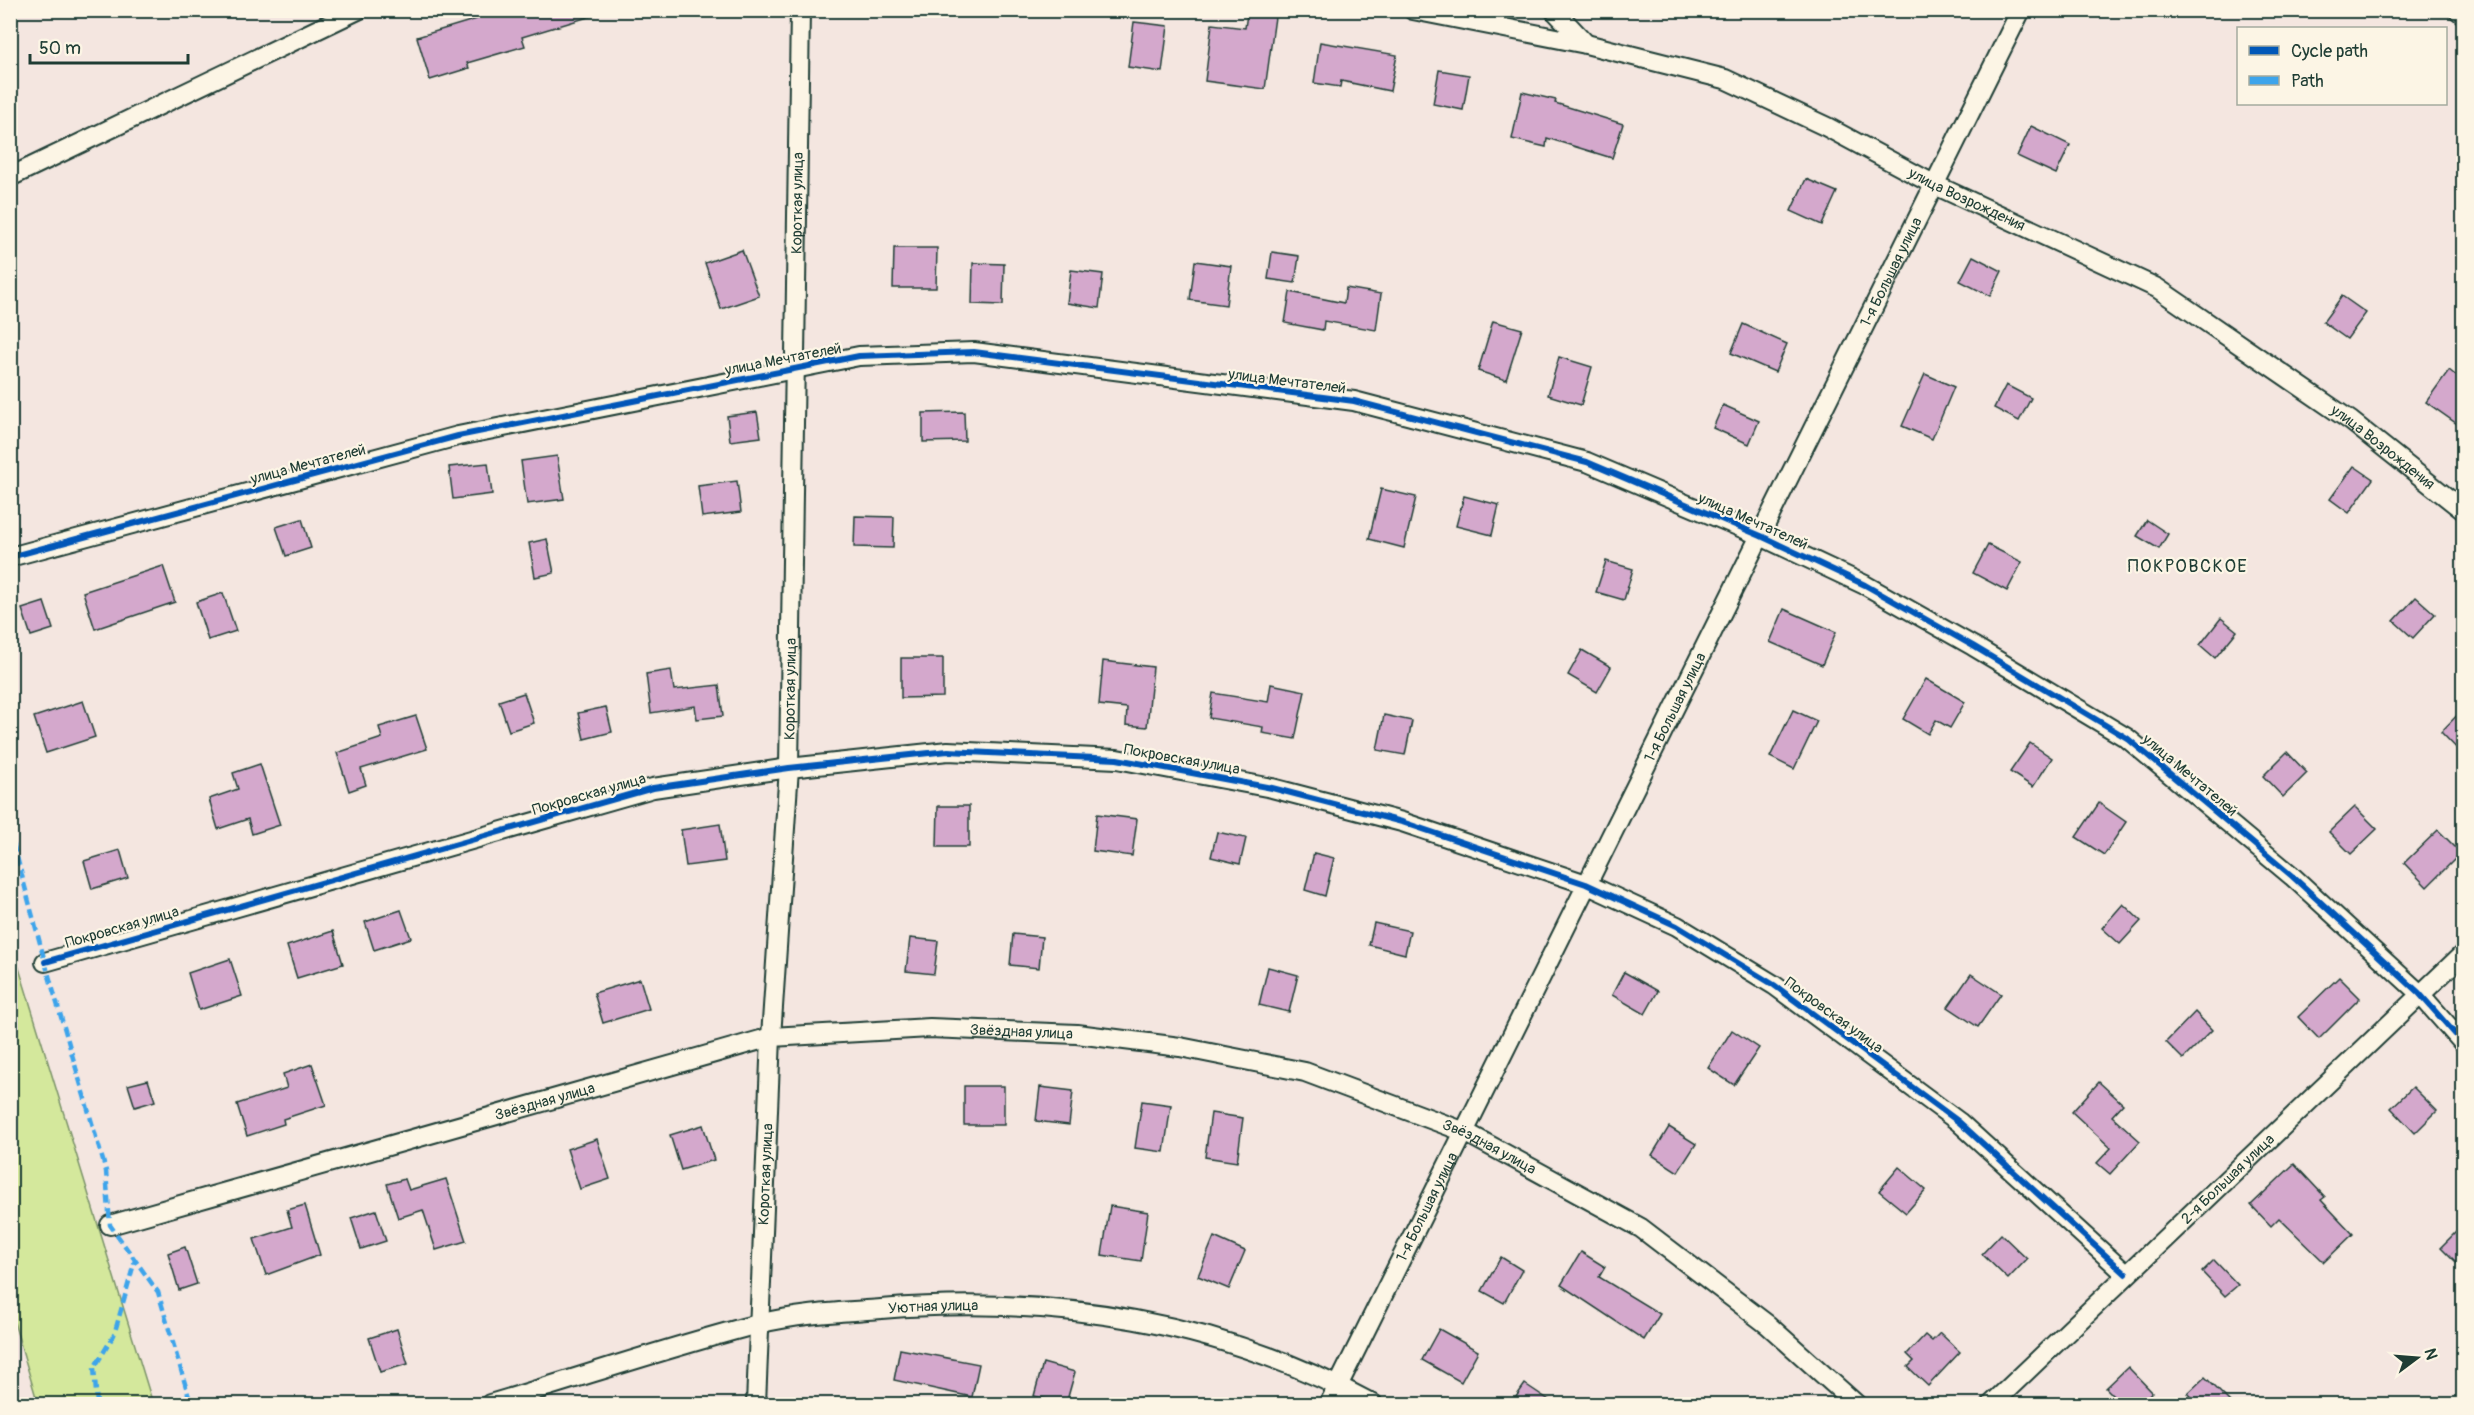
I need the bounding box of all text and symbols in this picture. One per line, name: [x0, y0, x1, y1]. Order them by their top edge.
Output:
scale bar: [30, 27, 188, 65]
legend: [2237, 27, 2447, 105]
text: 50 m: [39, 37, 81, 60]
text: Cycle path: [2291, 40, 2368, 63]
text: Path: [2291, 70, 2324, 93]
street label: Короткая улица: [787, 152, 808, 254]
street label: улица Возрождения: [1904, 163, 2028, 236]
street label: 1-я Большая улица: [1856, 214, 1927, 330]
street label: улица Мечтателей: [722, 339, 843, 380]
street label: улица Мечтателей: [1226, 365, 1347, 398]
street label: улица Возрождения: [2326, 400, 2438, 494]
street label: улица Мечтателей: [248, 440, 368, 489]
street label: улица Мечтателей: [1694, 488, 1811, 554]
district label: ПОКРОВСКОЕ: [2128, 555, 2248, 578]
street label: Короткая улица: [780, 638, 801, 740]
street label: 1-я Большая улица: [1640, 649, 1711, 765]
street label: улица Мечтателей: [2138, 729, 2241, 821]
street label: Покровская улица: [1122, 740, 1241, 779]
street label: Покровская улица: [530, 769, 648, 820]
street label: Покровская улица: [63, 902, 181, 953]
street label: Покровская улица: [1781, 973, 1887, 1058]
street label: Звёздная улица: [970, 1021, 1073, 1044]
street label: Звёздная улица: [493, 1079, 597, 1125]
street label: Звёздная улица: [1440, 1115, 1539, 1179]
street label: Короткая улица: [754, 1123, 777, 1225]
street label: 2-я Большая улица: [2177, 1130, 2279, 1228]
street label: 1-я Большая улица: [1392, 1149, 1462, 1265]
street label: Уютная улица: [887, 1296, 978, 1318]
north arrow: [2387, 1328, 2447, 1388]
text: N: [2419, 1346, 2442, 1362]

